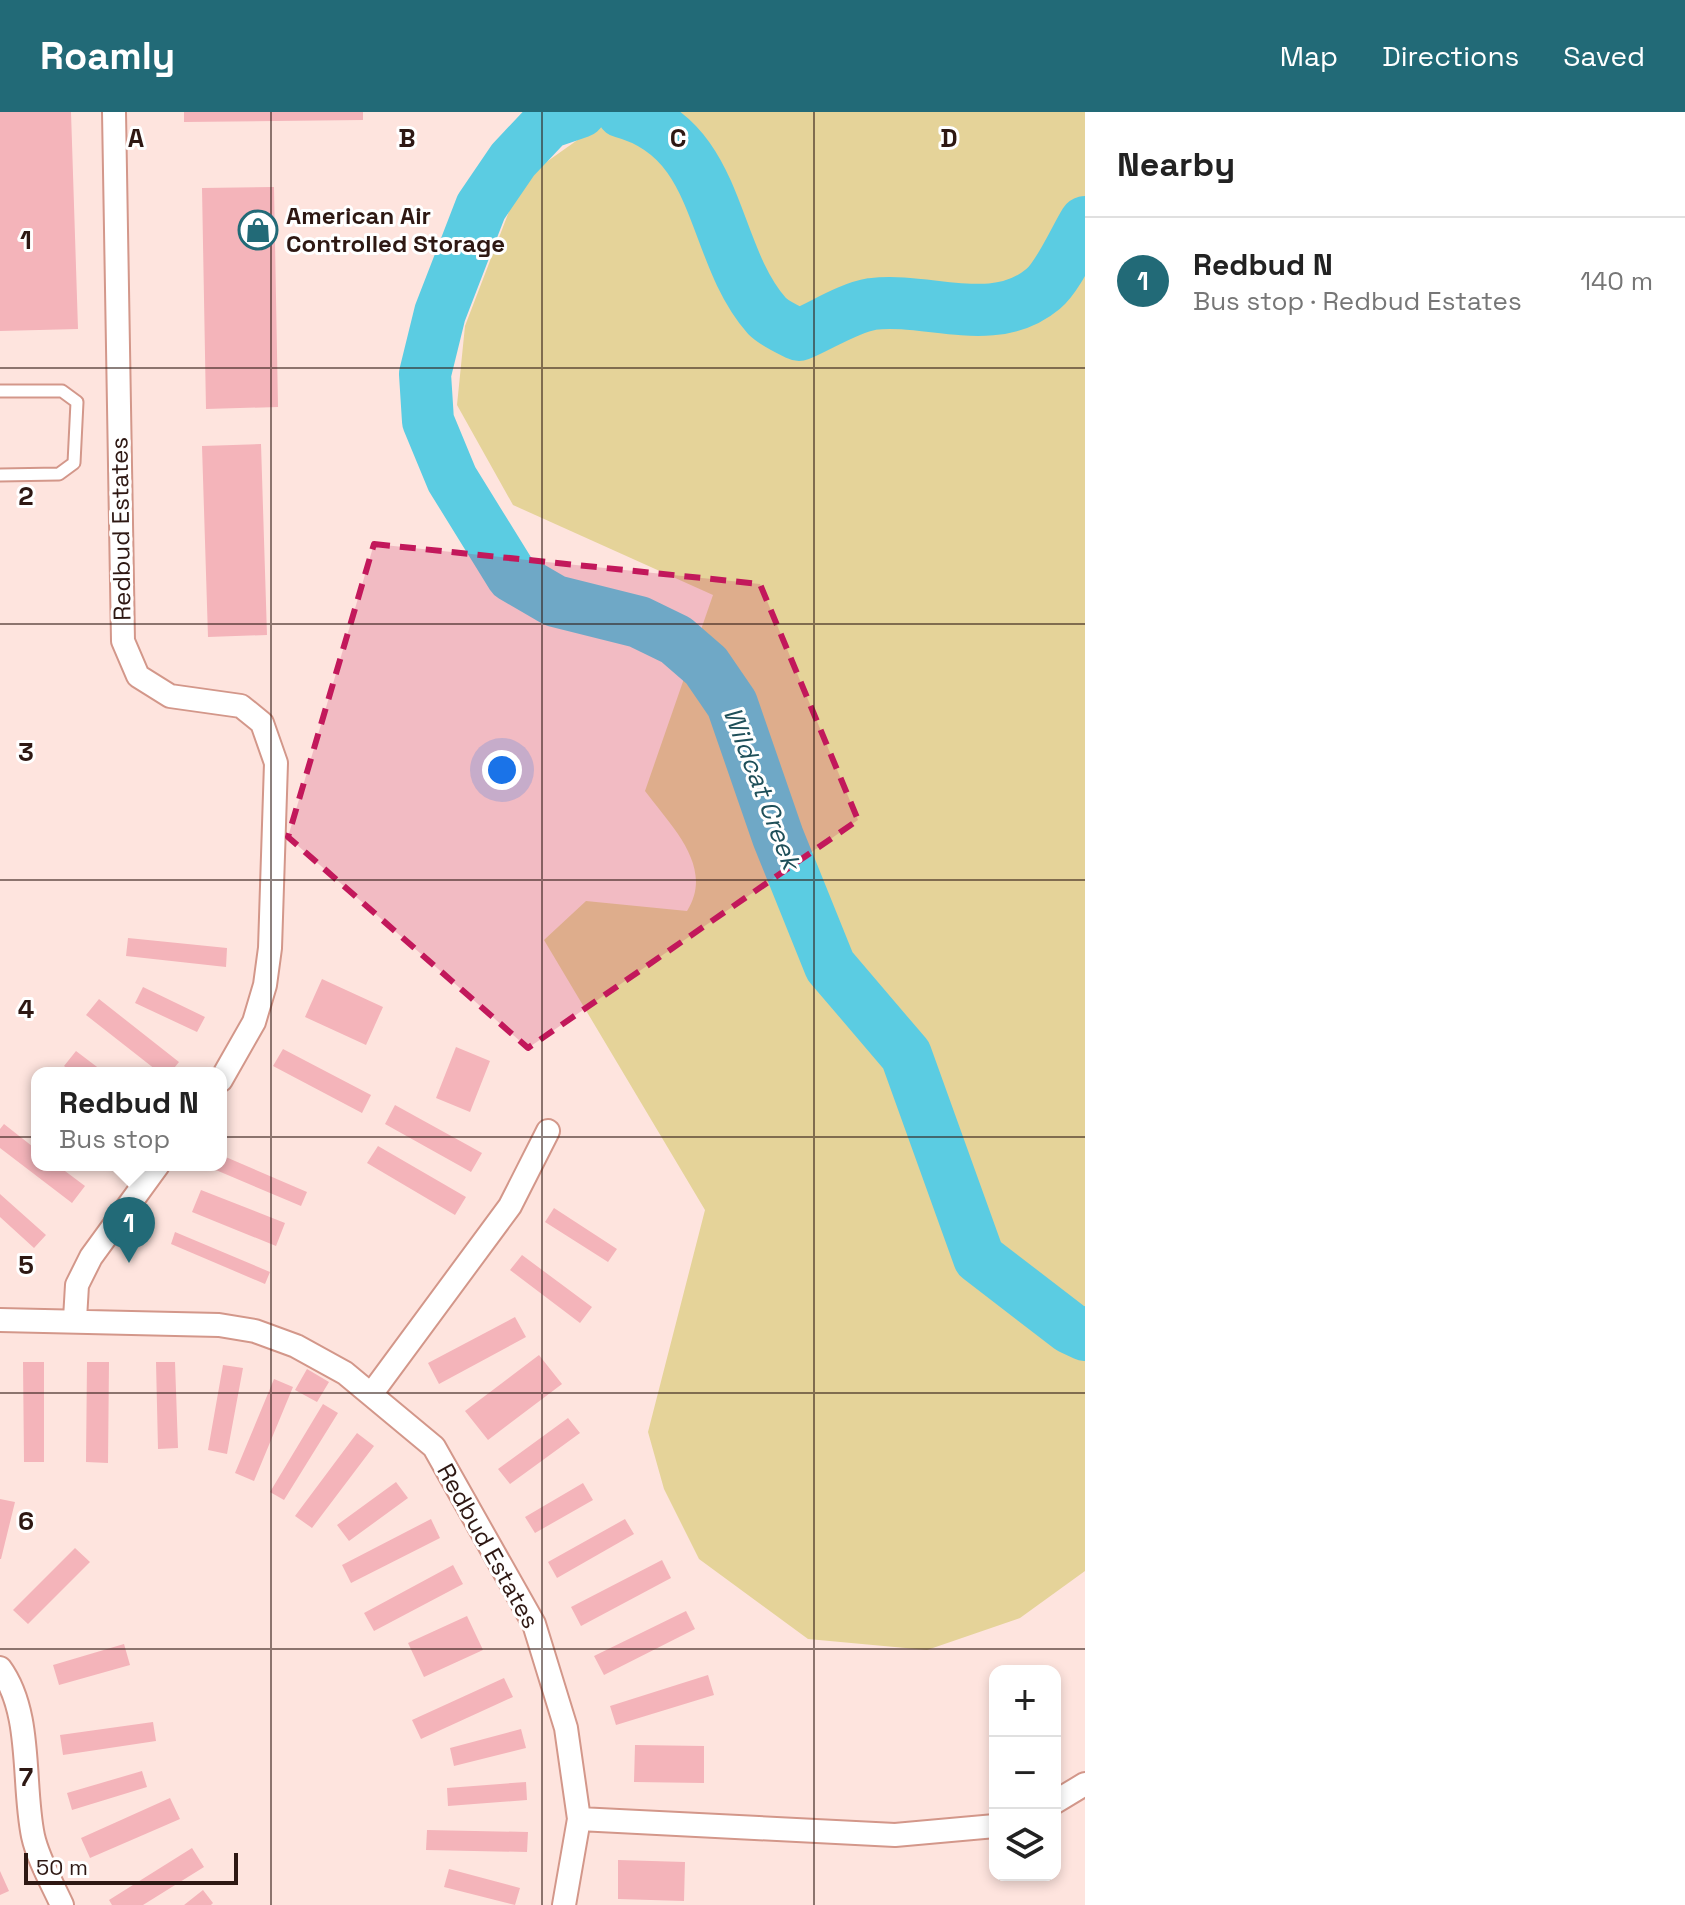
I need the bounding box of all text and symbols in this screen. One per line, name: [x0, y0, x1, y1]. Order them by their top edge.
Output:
text: Roamly: [40, 32, 175, 80]
text: Map: [1280, 38, 1338, 74]
text: Directions: [1382, 38, 1519, 74]
text: Saved: [1563, 38, 1645, 74]
text: A: [128, 121, 145, 155]
text: B: [398, 121, 416, 155]
text: C: [670, 121, 686, 155]
text: D: [940, 121, 958, 155]
text: Nearby: [1117, 143, 1235, 186]
place label: American Air Controlled Storage: [286, 200, 505, 259]
shop icon: American Air Controlled Storage: [237, 209, 279, 251]
text: 1: [20, 223, 32, 257]
text: Redbud N: [1193, 245, 1333, 284]
text: 1: [1137, 264, 1149, 298]
text: 140 m: [1580, 264, 1653, 298]
text: Bus stop · Redbud Estates: [1193, 284, 1522, 318]
street label: Redbud Estates: [103, 437, 138, 621]
text: 2: [18, 479, 34, 513]
water label: Wildcat Creek: [715, 702, 810, 877]
text: 3: [18, 735, 34, 769]
your location: [482, 750, 522, 790]
text: 4: [18, 992, 34, 1026]
popup: [31, 1067, 227, 1171]
text: Redbud N: [59, 1083, 199, 1122]
text: Bus stop: [59, 1122, 170, 1156]
pin: 1: [103, 1197, 155, 1263]
text: 5: [18, 1248, 34, 1282]
street label: Redbud Estates: [430, 1458, 547, 1634]
text: 6: [18, 1504, 34, 1538]
map controls: [989, 1665, 1061, 1881]
button: +: [989, 1665, 1061, 1737]
button: −: [989, 1737, 1061, 1809]
text: 7: [19, 1760, 33, 1794]
button: layers: [989, 1809, 1061, 1881]
scale bar: [24, 1849, 238, 1885]
text: 50 m: [36, 1853, 88, 1881]

